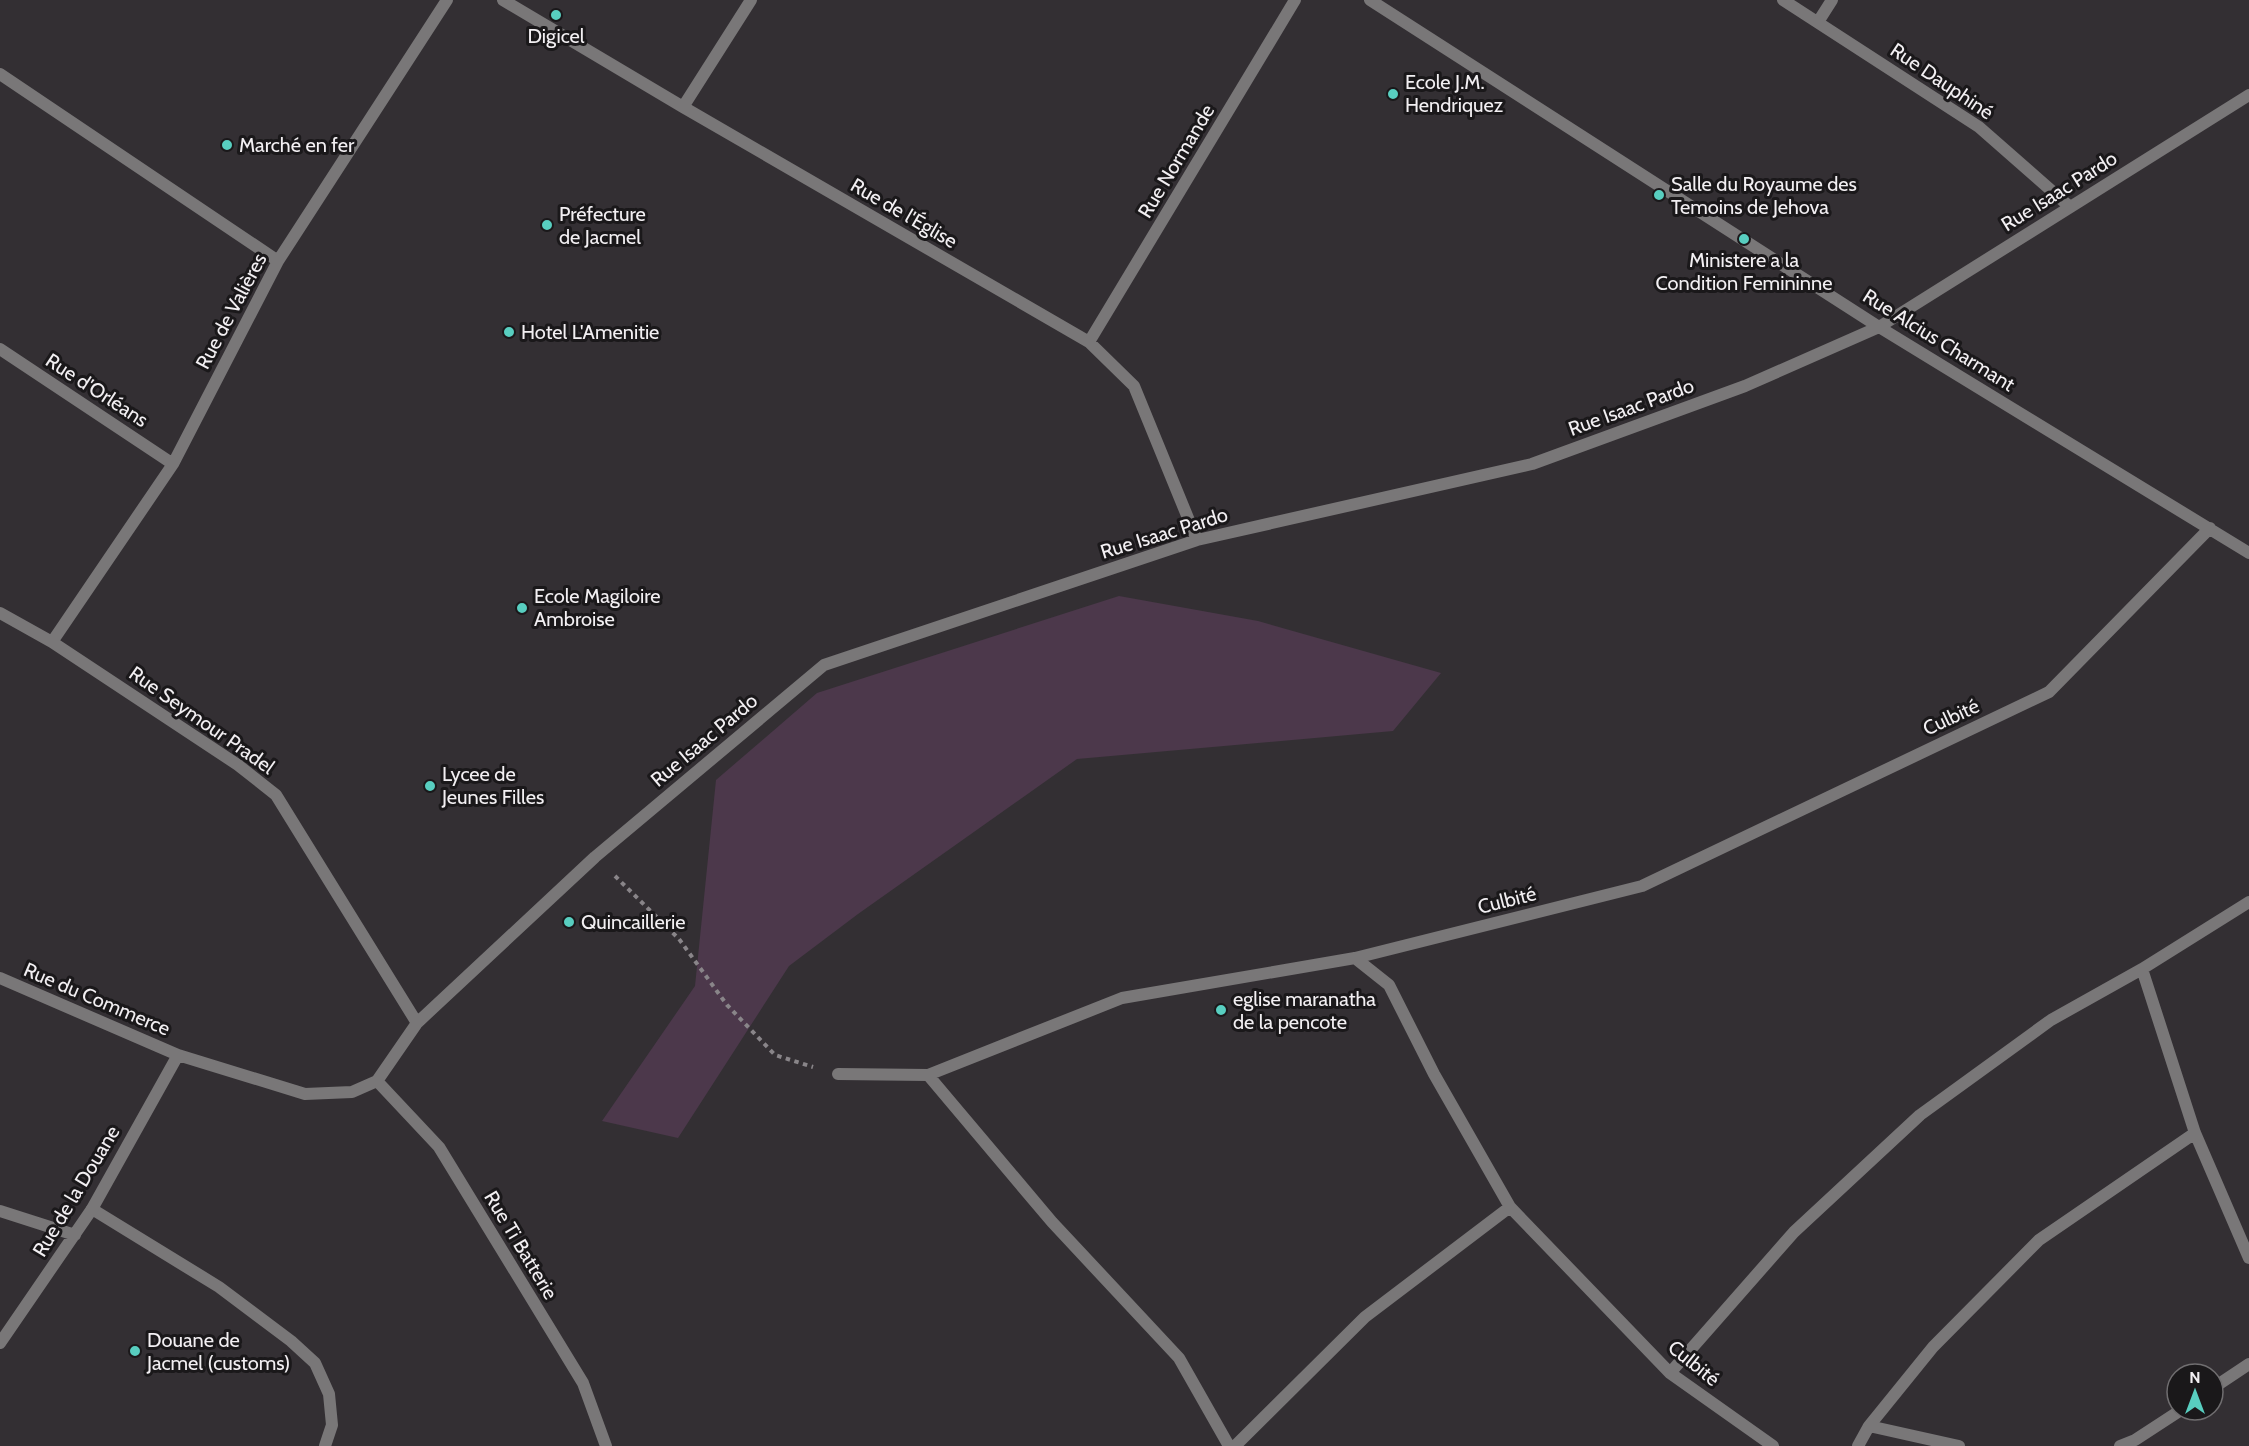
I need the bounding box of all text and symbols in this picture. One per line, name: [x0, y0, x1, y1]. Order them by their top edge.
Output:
marker: Digicel: [549, 8, 563, 22]
place label: Digicel: [527, 24, 585, 48]
street label: Rue Dauphiné: [1886, 38, 1998, 124]
place label: Ecole J.M. Hendriquez: [1405, 70, 1503, 117]
marker: Ecole J.M. Hendriquez: [1386, 87, 1400, 101]
street label: Rue Normande: [1133, 100, 1219, 222]
place label: Marché en fer: [239, 133, 355, 157]
marker: Marché en fer: [220, 138, 234, 152]
street label: Rue Isaac Pardo: [1997, 146, 2121, 236]
place label: Salle du Royaume des Temoins de Jehova: [1671, 172, 1857, 219]
street label: Rue de l'Église: [846, 173, 962, 253]
marker: Salle du Royaume des Temoins de Jehova: [1652, 188, 1666, 202]
place label: Préfecture de Jacmel: [559, 202, 646, 249]
marker: Préfecture de Jacmel: [540, 218, 554, 232]
marker: Ministere a la Condition Femininne: [1737, 232, 1751, 246]
place label: Ministere a la Condition Femininne: [1656, 248, 1832, 295]
street label: Rue de Valières: [190, 249, 272, 373]
street label: Rue Alcius Charmant: [1859, 284, 2020, 397]
place label: Hotel L'Amenitie: [521, 320, 659, 344]
marker: Hotel L'Amenitie: [502, 325, 516, 339]
street label: Rue d'Orléans: [41, 348, 153, 432]
street label: Rue Isaac Pardo: [1565, 373, 1697, 441]
street label: Rue Isaac Pardo: [1097, 502, 1231, 564]
place label: Ecole Magiloire Ambroise: [534, 584, 661, 631]
marker: Ecole Magiloire Ambroise: [515, 601, 529, 615]
street label: Rue Seymour Pradel: [125, 661, 280, 779]
street label: Rue Isaac Pardo: [646, 688, 762, 792]
street label: Culbité: [1919, 694, 1983, 740]
place label: Lycee de Jeunes Filles: [441, 762, 544, 809]
marker: Lycee de Jeunes Filles: [423, 779, 437, 793]
street label: Culbité: [1475, 881, 1539, 919]
place label: Quincaillerie: [581, 910, 686, 934]
marker: Quincaillerie: [562, 915, 576, 929]
street label: Rue du Commerce: [20, 957, 174, 1041]
place label: eglise maranatha de la pencote: [1233, 987, 1376, 1034]
marker: eglise maranatha de la pencote: [1214, 1003, 1228, 1017]
street label: Rue de la Douane: [27, 1121, 125, 1261]
street label: Rue Ti Batterie: [479, 1187, 563, 1303]
place label: Douane de Jacmel (customs): [146, 1328, 290, 1375]
street label: Culbité: [1663, 1335, 1725, 1391]
marker: Douane de Jacmel (customs): [128, 1344, 142, 1358]
north arrow: [2165, 1362, 2225, 1422]
text: N: [2189, 1368, 2201, 1387]

